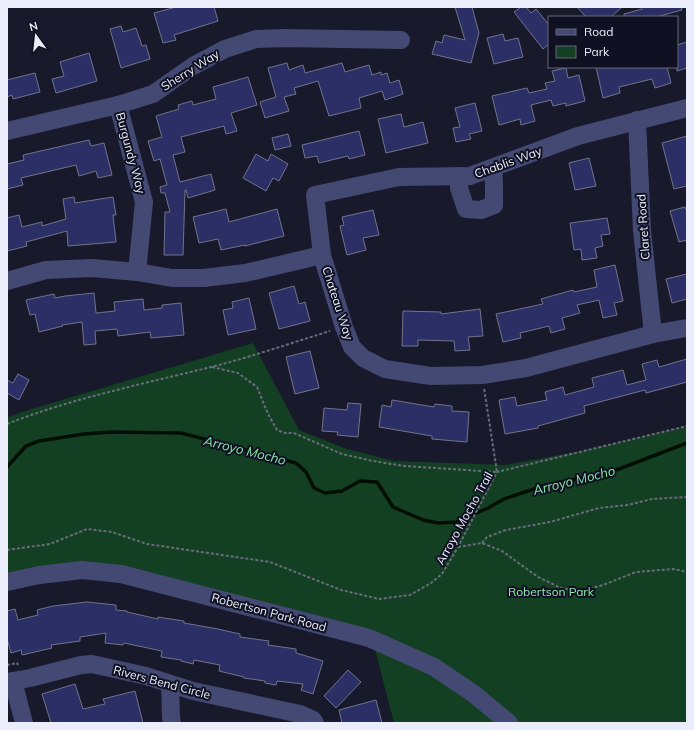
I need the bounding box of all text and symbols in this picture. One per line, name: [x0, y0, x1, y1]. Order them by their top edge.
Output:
north arrow: [16, 16, 56, 56]
legend: [548, 16, 678, 68]
text: N: [28, 19, 39, 34]
text: Road: [584, 24, 613, 39]
text: Park: [584, 44, 610, 59]
street label: Sherry Way: [158, 46, 222, 94]
street label: Burgundy Way: [113, 111, 149, 196]
street label: Chablis Way: [472, 143, 544, 181]
street label: Claret Road: [633, 194, 653, 260]
street label: Chateau Way: [319, 264, 357, 342]
water label: Arroyo Mocho: [201, 432, 288, 468]
water label: Arroyo Mocho: [530, 462, 617, 498]
street label: Arroyo Mocho Trail: [432, 469, 496, 567]
park label: Robertson Park: [508, 584, 595, 599]
street label: Robertson Park Road: [210, 589, 328, 635]
street label: Rivers Bend Circle: [112, 662, 212, 702]

